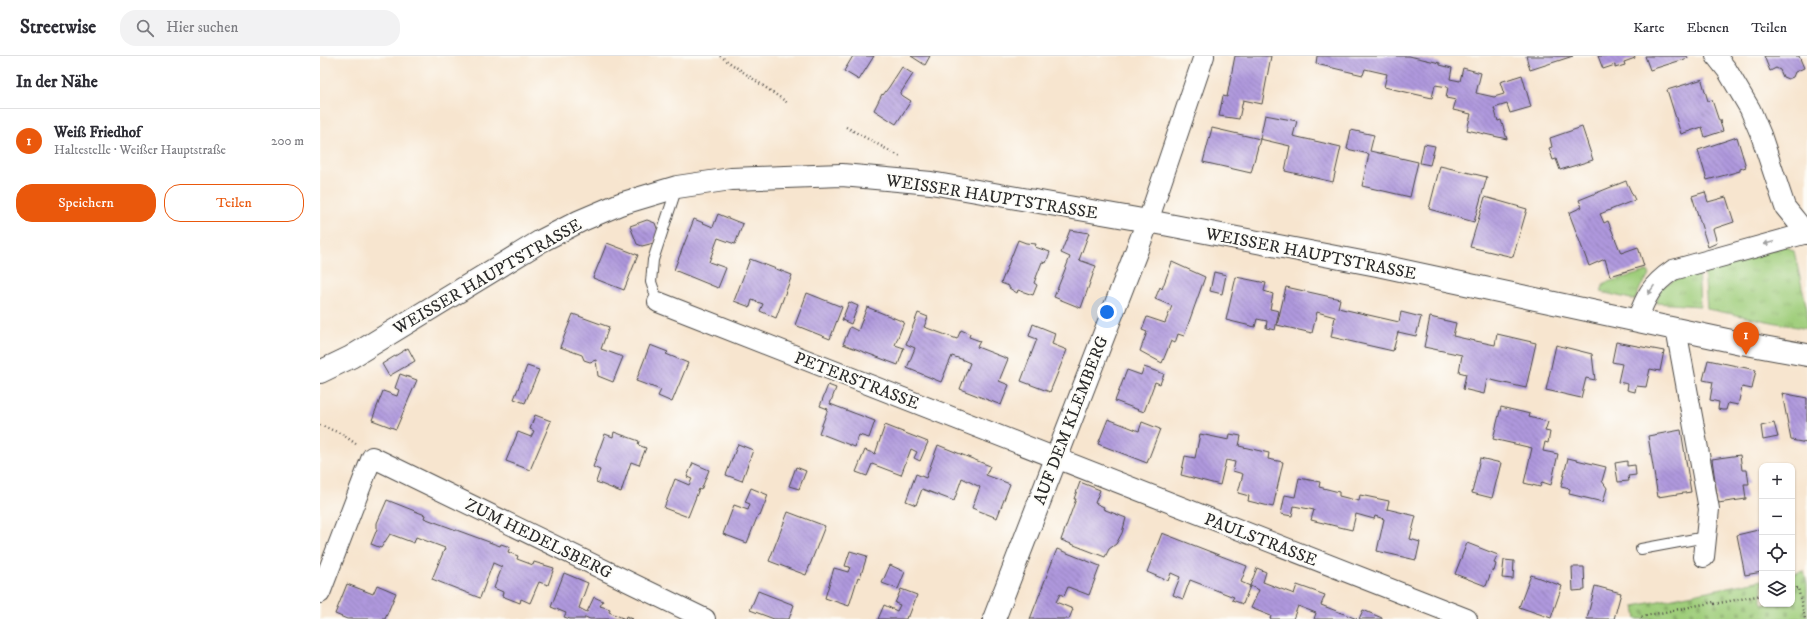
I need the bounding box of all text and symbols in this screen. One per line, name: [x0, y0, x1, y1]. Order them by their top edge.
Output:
search box: [120, 10, 400, 46]
text: Streetwise: [20, 16, 96, 39]
icon: search: [134, 17, 156, 39]
text: Hier suchen: [166, 18, 238, 37]
text: Karte: [1633, 19, 1664, 37]
text: Ebenen: [1686, 19, 1729, 37]
text: Teilen: [1751, 19, 1787, 37]
text: In der Nähe: [16, 71, 98, 93]
text: Weiß Friedhof: [54, 123, 141, 142]
text: 1: [27, 133, 31, 149]
text: 200 m: [271, 133, 304, 149]
text: Haltestelle · Weißer Hauptstraße: [54, 142, 226, 158]
street label: WEISSER HAUPTSTRASSE: [883, 169, 1099, 225]
button: Speichern: [16, 184, 156, 222]
button: Teilen: [164, 184, 304, 222]
street label: WEISSER HAUPTSTRASSE: [388, 214, 586, 340]
street label: WEISSER HAUPTSTRASSE: [1203, 223, 1418, 285]
one-way arrow: [1763, 241, 1775, 247]
one-way arrow: [1647, 285, 1655, 295]
your location: [1097, 302, 1117, 322]
pin: 1: [1733, 322, 1759, 355]
street label: AUF DEM KLEMBERG: [1029, 333, 1113, 508]
street label: PETERSTRASSE: [791, 347, 922, 415]
map controls: [1759, 463, 1795, 607]
button: +: [1759, 463, 1795, 499]
street label: ZUM HEDELSBERG: [461, 494, 616, 584]
button: −: [1759, 499, 1795, 535]
street label: PAULSTRASSE: [1201, 508, 1320, 572]
button: locate: [1759, 535, 1795, 571]
button: layers: [1759, 571, 1795, 607]

